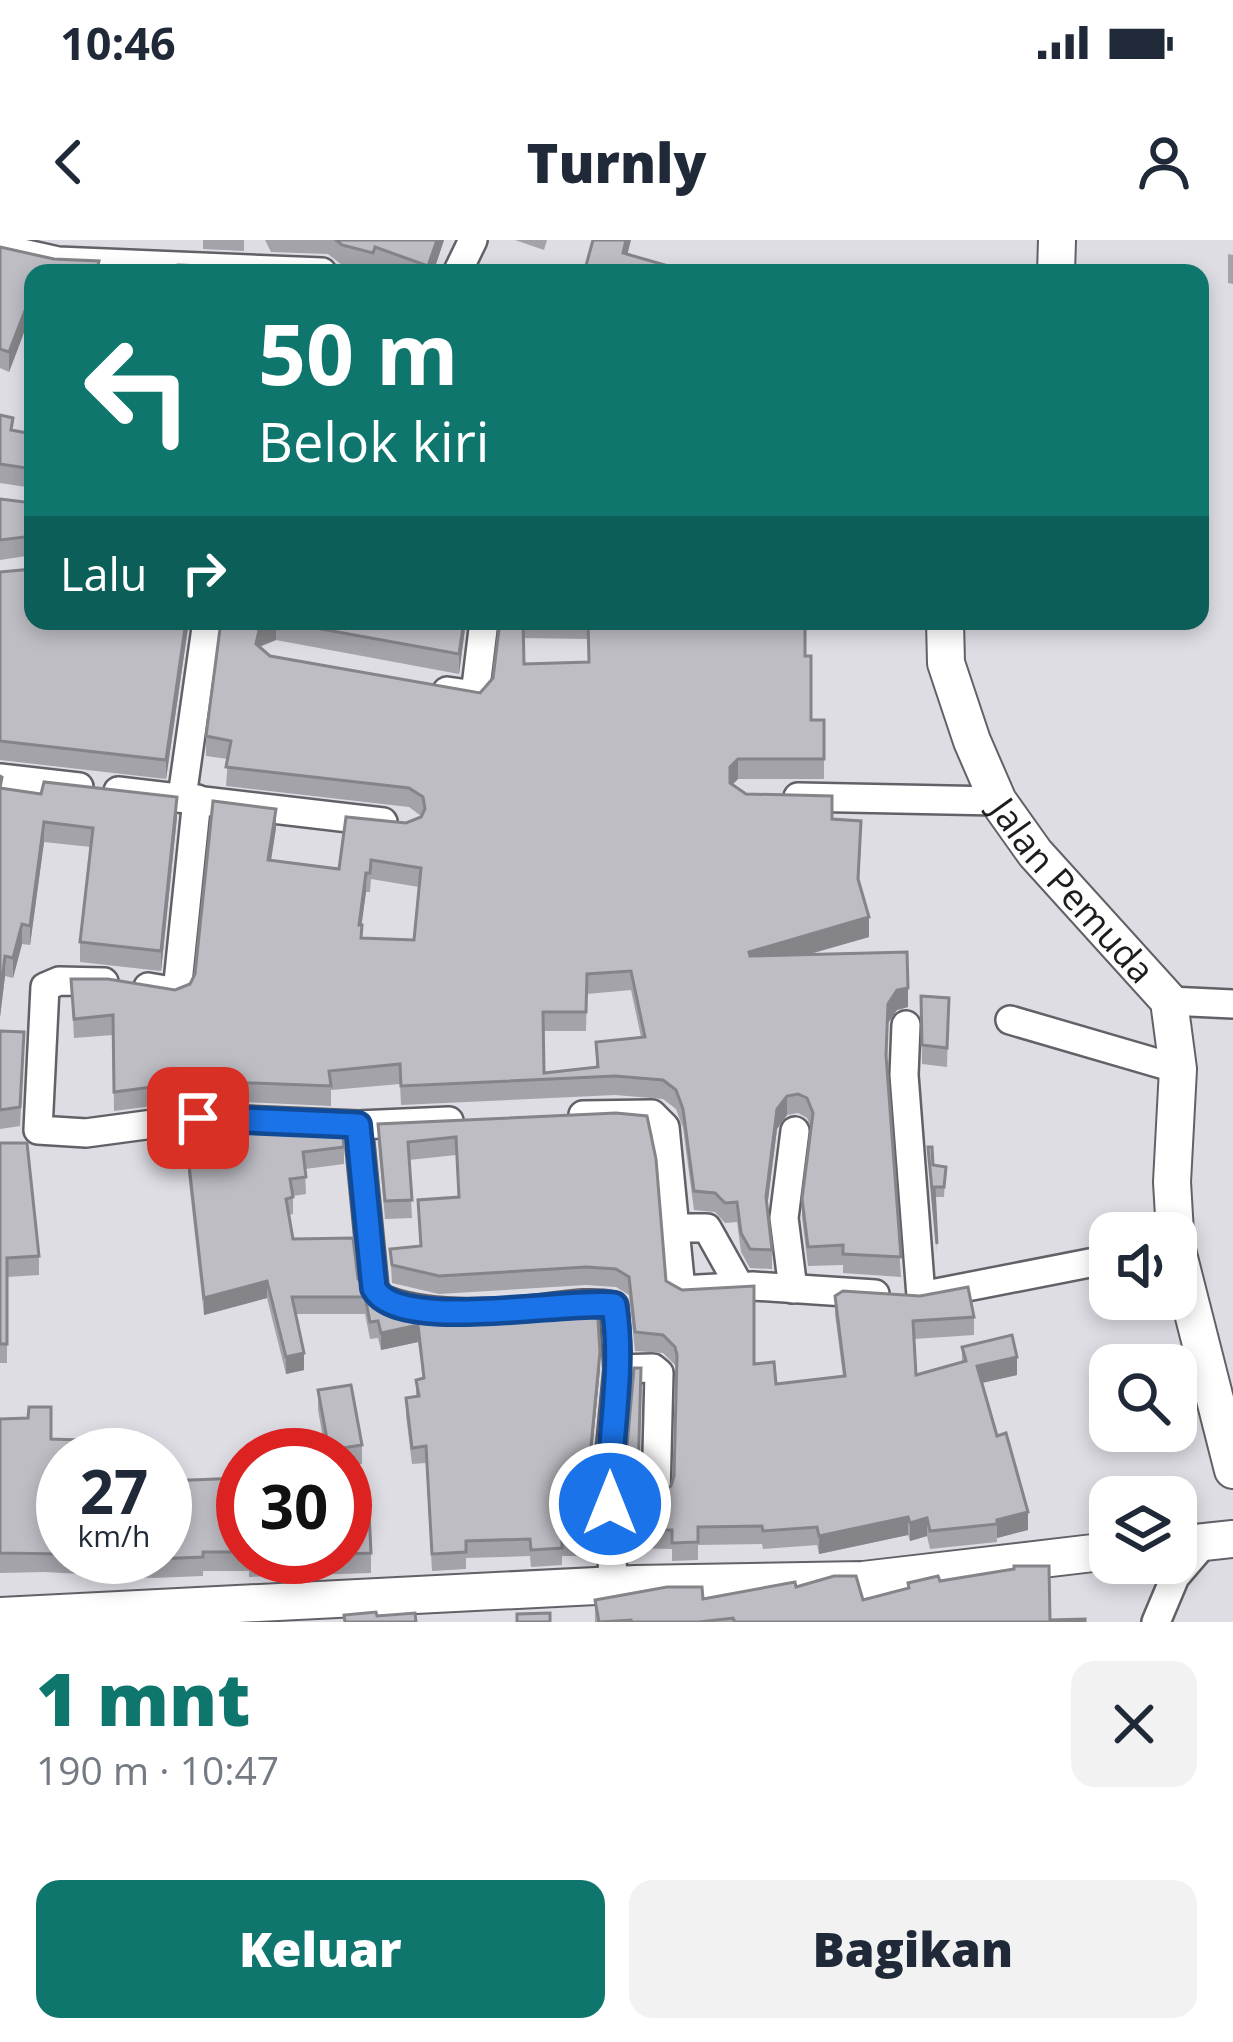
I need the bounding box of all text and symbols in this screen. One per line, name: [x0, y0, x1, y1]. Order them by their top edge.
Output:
text: 10:46: [60, 12, 176, 73]
text: Turnly: [527, 125, 706, 199]
icon: back: [36, 129, 102, 195]
icon: person: [1131, 129, 1197, 195]
text: 50 m: [258, 295, 458, 410]
icon: left: [60, 312, 216, 468]
text: Belok kiri: [258, 404, 489, 478]
icon: right: [171, 540, 237, 606]
text: Lalu: [60, 543, 147, 604]
street label: Jalan Pemuda: [978, 785, 1166, 993]
pin: [147, 1067, 249, 1169]
icon: arrive: [165, 1085, 231, 1151]
map controls: [1089, 1212, 1197, 1584]
button: sound: [1089, 1212, 1197, 1320]
button: search: [1089, 1344, 1197, 1452]
speed limit sign: 30: [216, 1428, 372, 1584]
position arrow: [547, 1441, 673, 1567]
text: 27: [80, 1450, 148, 1532]
button: layers: [1089, 1476, 1197, 1584]
text: km/h: [78, 1515, 150, 1556]
text: 1 mnt: [36, 1649, 250, 1747]
button: close: [1071, 1661, 1197, 1787]
text: 190 m · 10:47: [36, 1743, 279, 1796]
button: Keluar: [36, 1880, 605, 2018]
button: Bagikan: [629, 1880, 1197, 2018]

